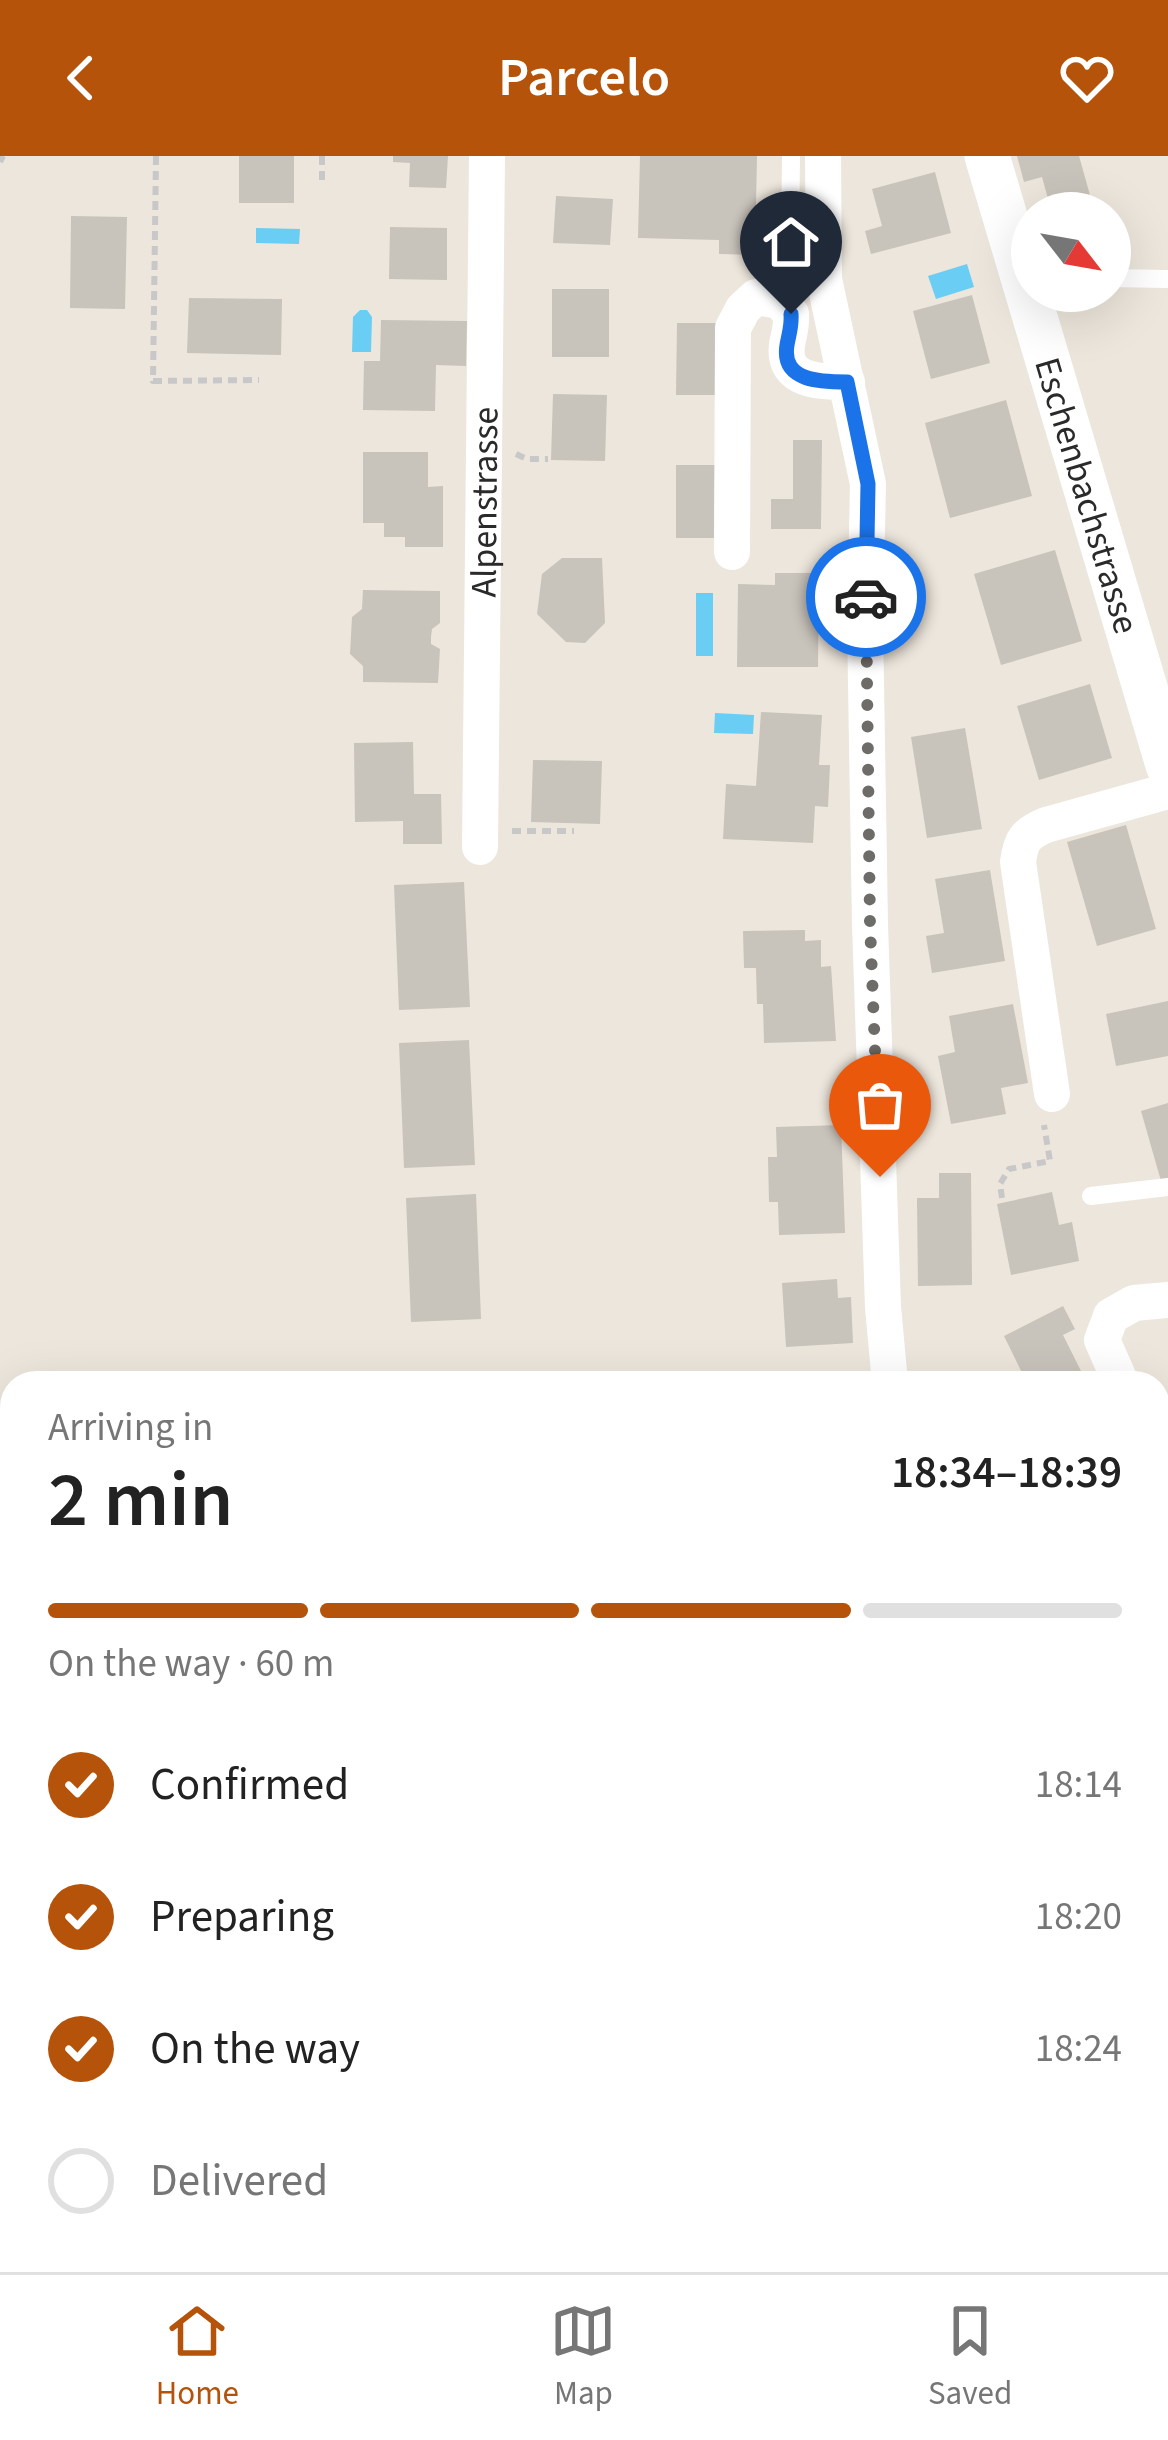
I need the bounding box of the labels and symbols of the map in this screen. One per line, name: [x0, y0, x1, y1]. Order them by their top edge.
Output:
pin: [740, 191, 842, 314]
north arrow: [1011, 192, 1131, 312]
street label: Eschenbachstrasse: [1021, 352, 1152, 640]
street label: Alpenstrasse: [459, 406, 511, 598]
courier: [806, 537, 926, 657]
pin: [829, 1054, 931, 1177]

